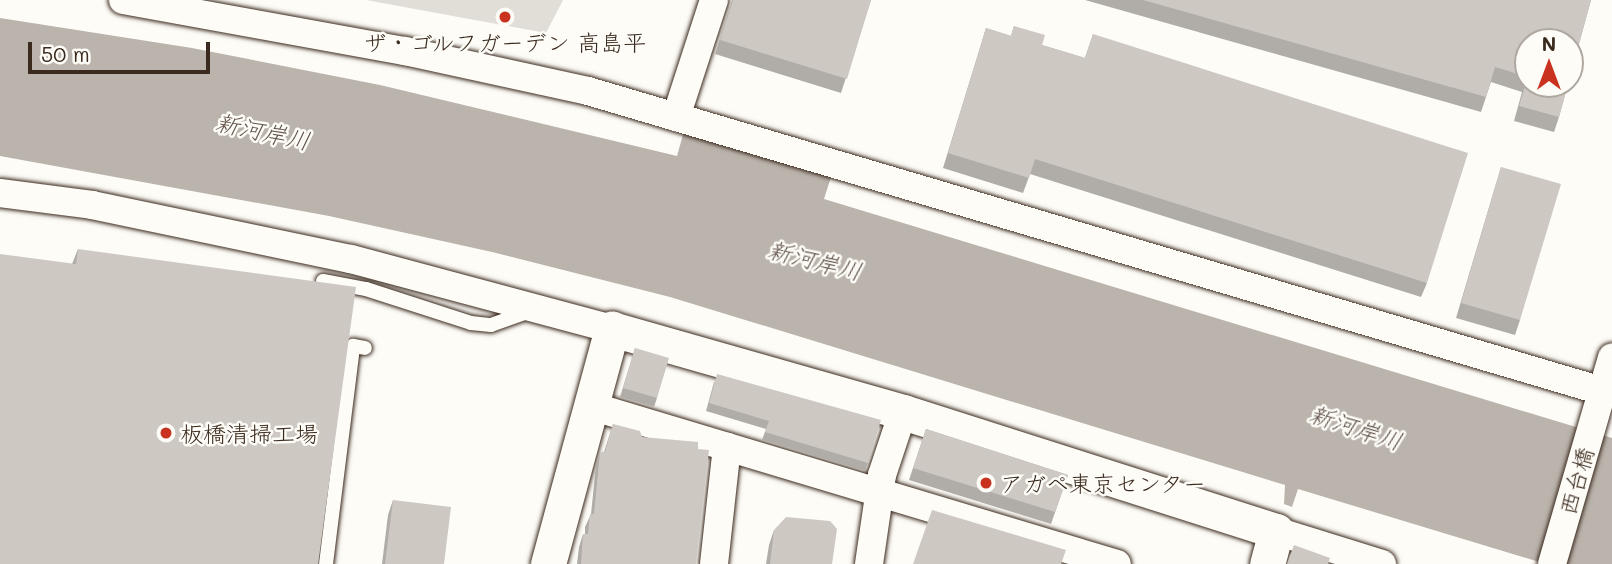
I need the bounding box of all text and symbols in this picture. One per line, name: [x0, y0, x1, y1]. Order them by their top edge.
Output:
marker: ザ・ゴルフガーデン 高島平: [497, 9, 513, 25]
scale bar: [32, 28, 214, 72]
place label: ザ・ゴルフガーデン 高島平: [363, 28, 647, 56]
north arrow: [1514, 28, 1584, 98]
text: N: [1542, 31, 1556, 56]
text: 50 m: [41, 40, 90, 67]
water label: 新河岸川: [213, 107, 313, 155]
water label: 新河岸川: [765, 234, 865, 286]
water label: 新河岸川: [1306, 398, 1406, 456]
place label: 板橋清掃工場: [180, 419, 318, 447]
marker: 板橋清掃工場: [158, 425, 174, 441]
street label: 西台橋: [1553, 444, 1599, 518]
place label: アガペ東京センター: [1000, 469, 1207, 497]
marker: アガペ東京センター: [978, 475, 994, 491]

